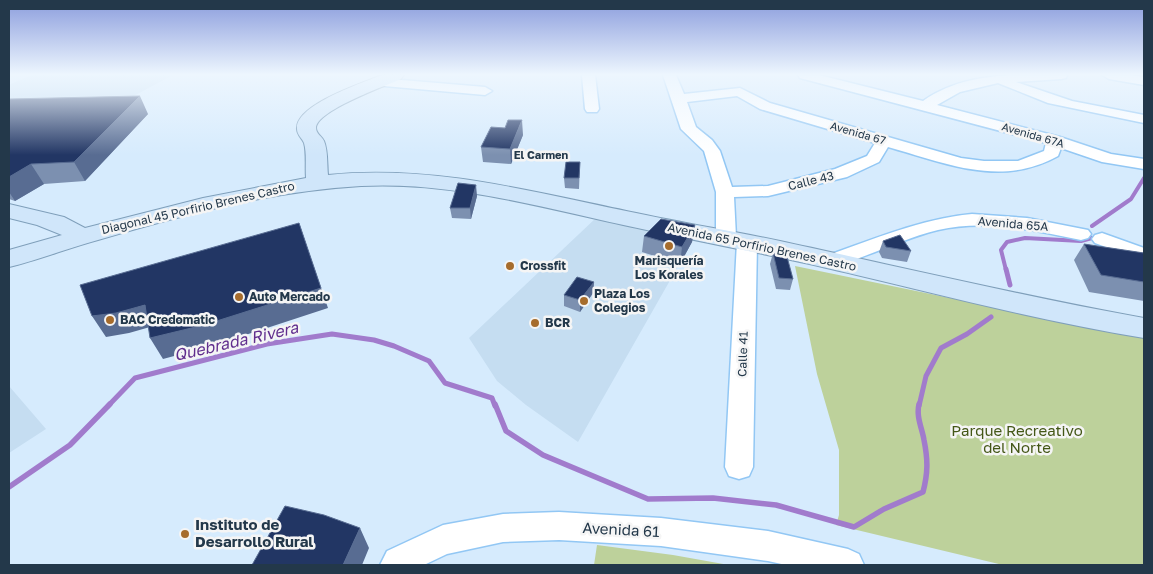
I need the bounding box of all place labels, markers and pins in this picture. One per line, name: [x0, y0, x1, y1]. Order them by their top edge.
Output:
marker: Marisquería Los Korales: [663, 240, 675, 252]
place label: Marisquería Los Korales: [635, 253, 704, 282]
place label: Crossfit: [520, 258, 566, 273]
marker: Crossfit: [504, 260, 516, 272]
place label: Plaza Los Colegios: [594, 286, 650, 315]
place label: Auto Mercado: [249, 289, 330, 304]
marker: Auto Mercado: [233, 291, 245, 303]
marker: Plaza Los Colegios: [578, 295, 590, 307]
place label: BAC Credomatic: [120, 312, 215, 327]
marker: BAC Credomatic: [104, 314, 116, 326]
place label: BCR: [545, 315, 570, 330]
marker: BCR: [529, 317, 541, 329]
place label: Instituto de Desarrollo Rural: [195, 515, 313, 550]
marker: Instituto de Desarrollo Rural: [179, 528, 191, 540]

